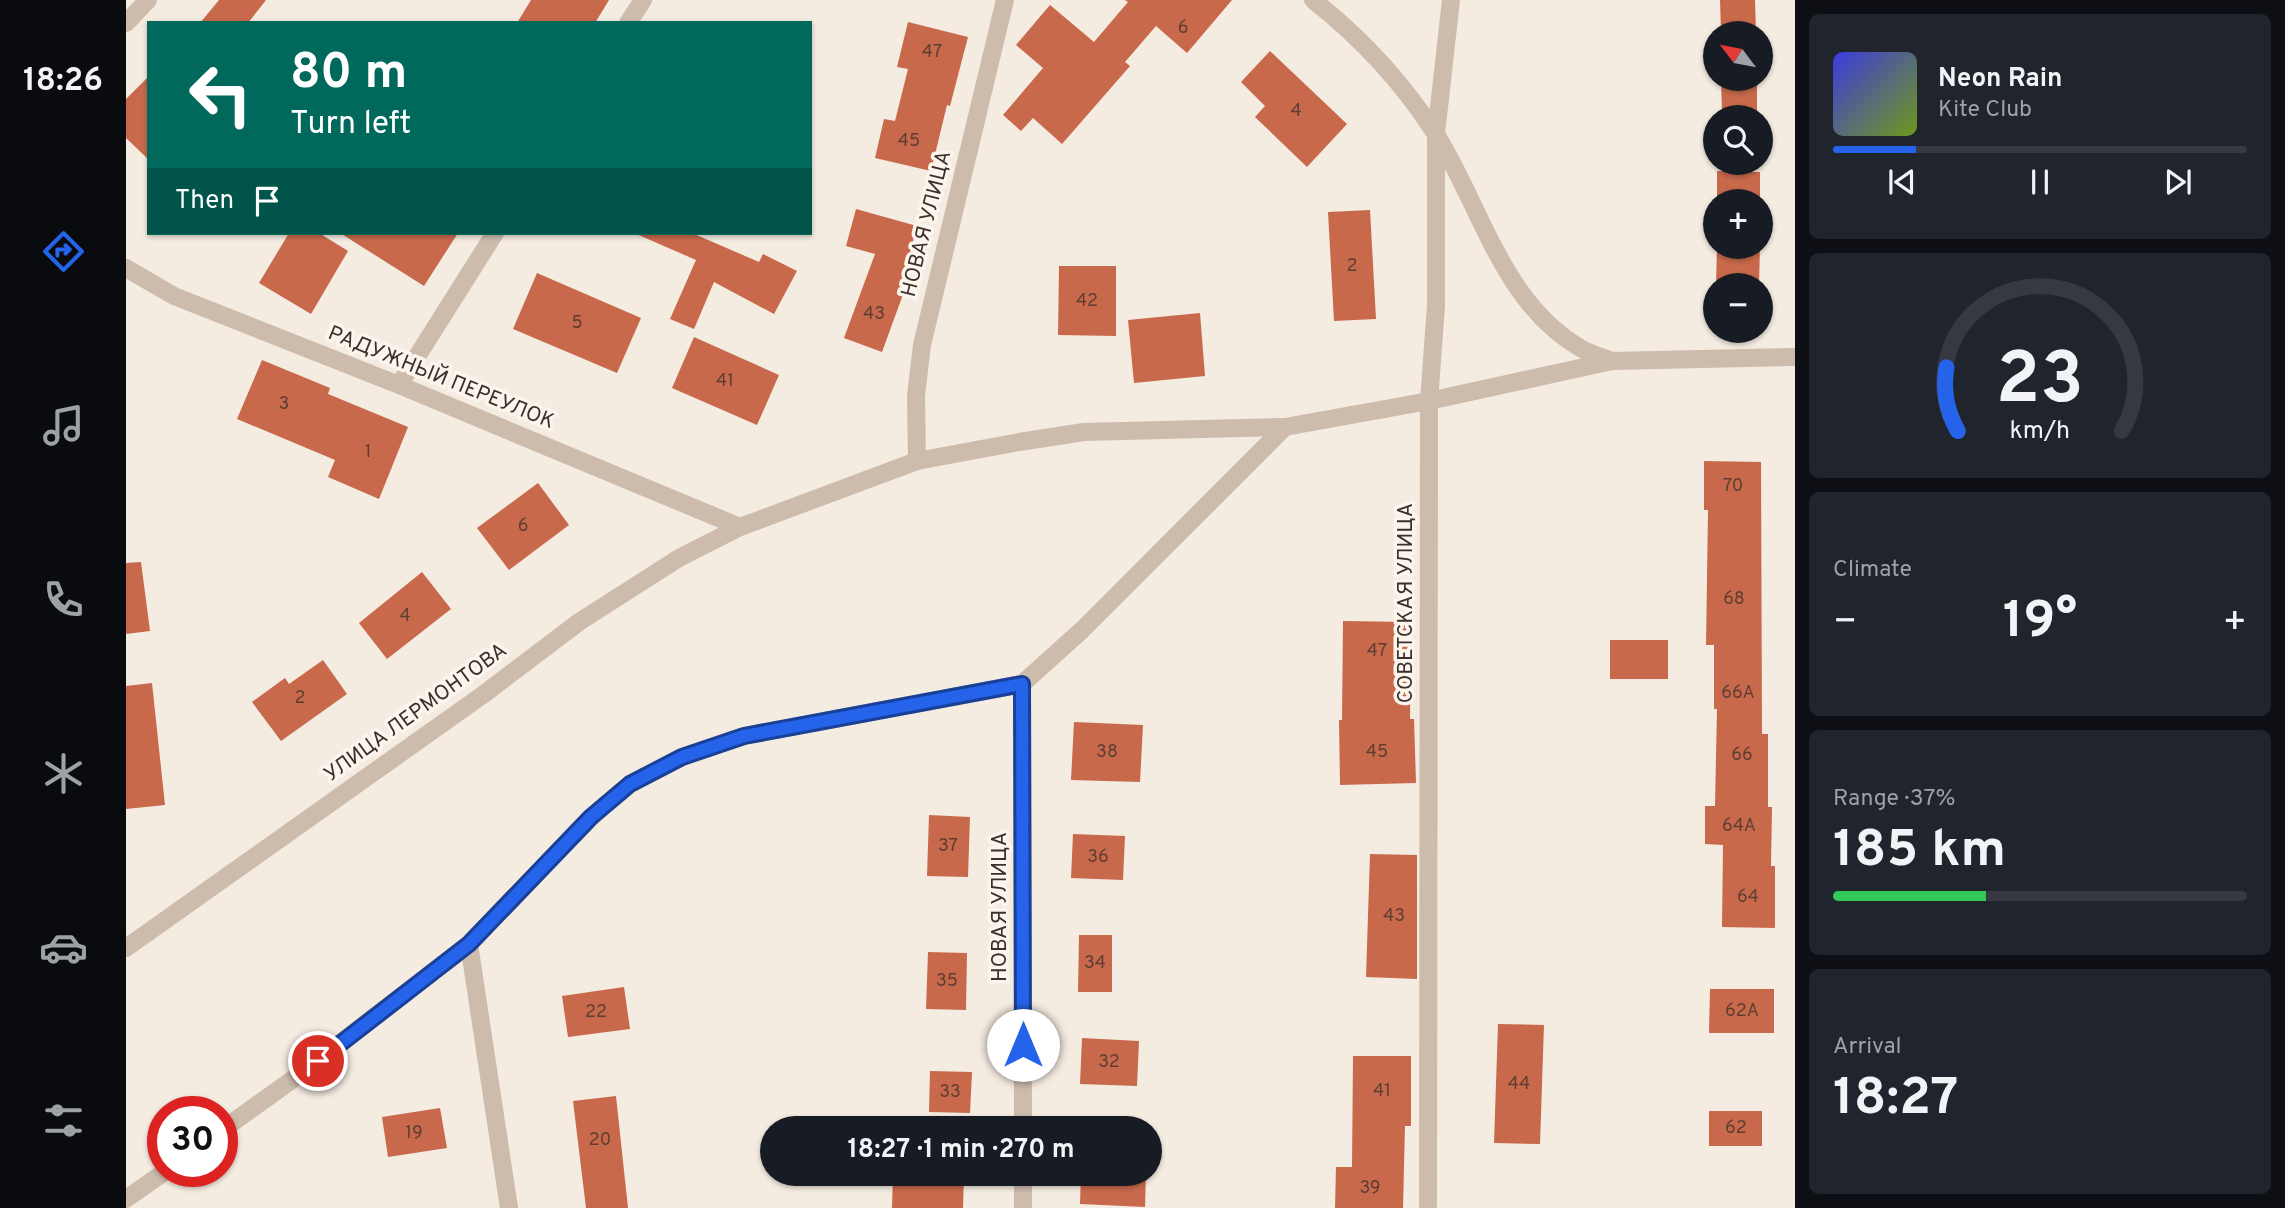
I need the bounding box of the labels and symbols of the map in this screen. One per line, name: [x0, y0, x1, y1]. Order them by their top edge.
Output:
house number: 6: [1178, 17, 1188, 40]
north arrow: [1703, 21, 1773, 91]
house number: 47: [922, 41, 942, 64]
house number: 4: [1290, 100, 1302, 123]
house number: 45: [898, 130, 920, 153]
street label: НОВАЯ УЛИЦА: [896, 148, 958, 300]
house number: 2: [1346, 255, 1358, 278]
house number: 42: [1076, 290, 1098, 313]
house number: 43: [863, 303, 885, 326]
house number: 5: [571, 312, 583, 335]
street label: РАДУЖНЫЙ ПЕРЕУЛОК: [324, 319, 559, 436]
house number: 41: [716, 370, 734, 393]
house number: 3: [279, 393, 289, 416]
house number: 1: [365, 441, 371, 464]
house number: 70: [1723, 475, 1743, 498]
street label: СОВЕТСКАЯ УЛИЦА: [1393, 503, 1420, 703]
house number: 6: [518, 515, 528, 538]
house number: 68: [1723, 588, 1745, 611]
house number: 4: [399, 605, 411, 628]
street label: УЛИЦА ЛЕРМОНТОВА: [319, 637, 513, 789]
house number: 47: [1367, 640, 1387, 663]
house number: 66А: [1721, 682, 1755, 705]
house number: 2: [294, 687, 306, 710]
house number: 38: [1096, 741, 1118, 764]
house number: 45: [1366, 741, 1388, 764]
house number: 66: [1731, 744, 1753, 767]
house number: 64А: [1722, 815, 1756, 838]
street label: НОВАЯ УЛИЦА: [987, 832, 1014, 982]
house number: 37: [938, 835, 958, 858]
house number: 36: [1087, 846, 1109, 869]
house number: 64: [1737, 886, 1759, 909]
house number: 43: [1383, 905, 1405, 928]
house number: 34: [1084, 952, 1106, 975]
house number: 35: [936, 970, 958, 993]
house number: 62А: [1725, 1000, 1759, 1023]
house number: 22: [585, 1001, 607, 1024]
position arrow: [986, 1008, 1060, 1082]
pin: [288, 1031, 348, 1091]
house number: 32: [1098, 1051, 1120, 1074]
house number: 44: [1508, 1073, 1530, 1096]
house number: 41: [1373, 1080, 1391, 1103]
house number: 33: [939, 1081, 961, 1104]
speed limit sign: 30: [147, 1096, 238, 1187]
house number: 62: [1725, 1117, 1747, 1140]
house number: 19: [405, 1122, 423, 1145]
house number: 20: [589, 1129, 611, 1152]
house number: 39: [1359, 1177, 1381, 1200]

